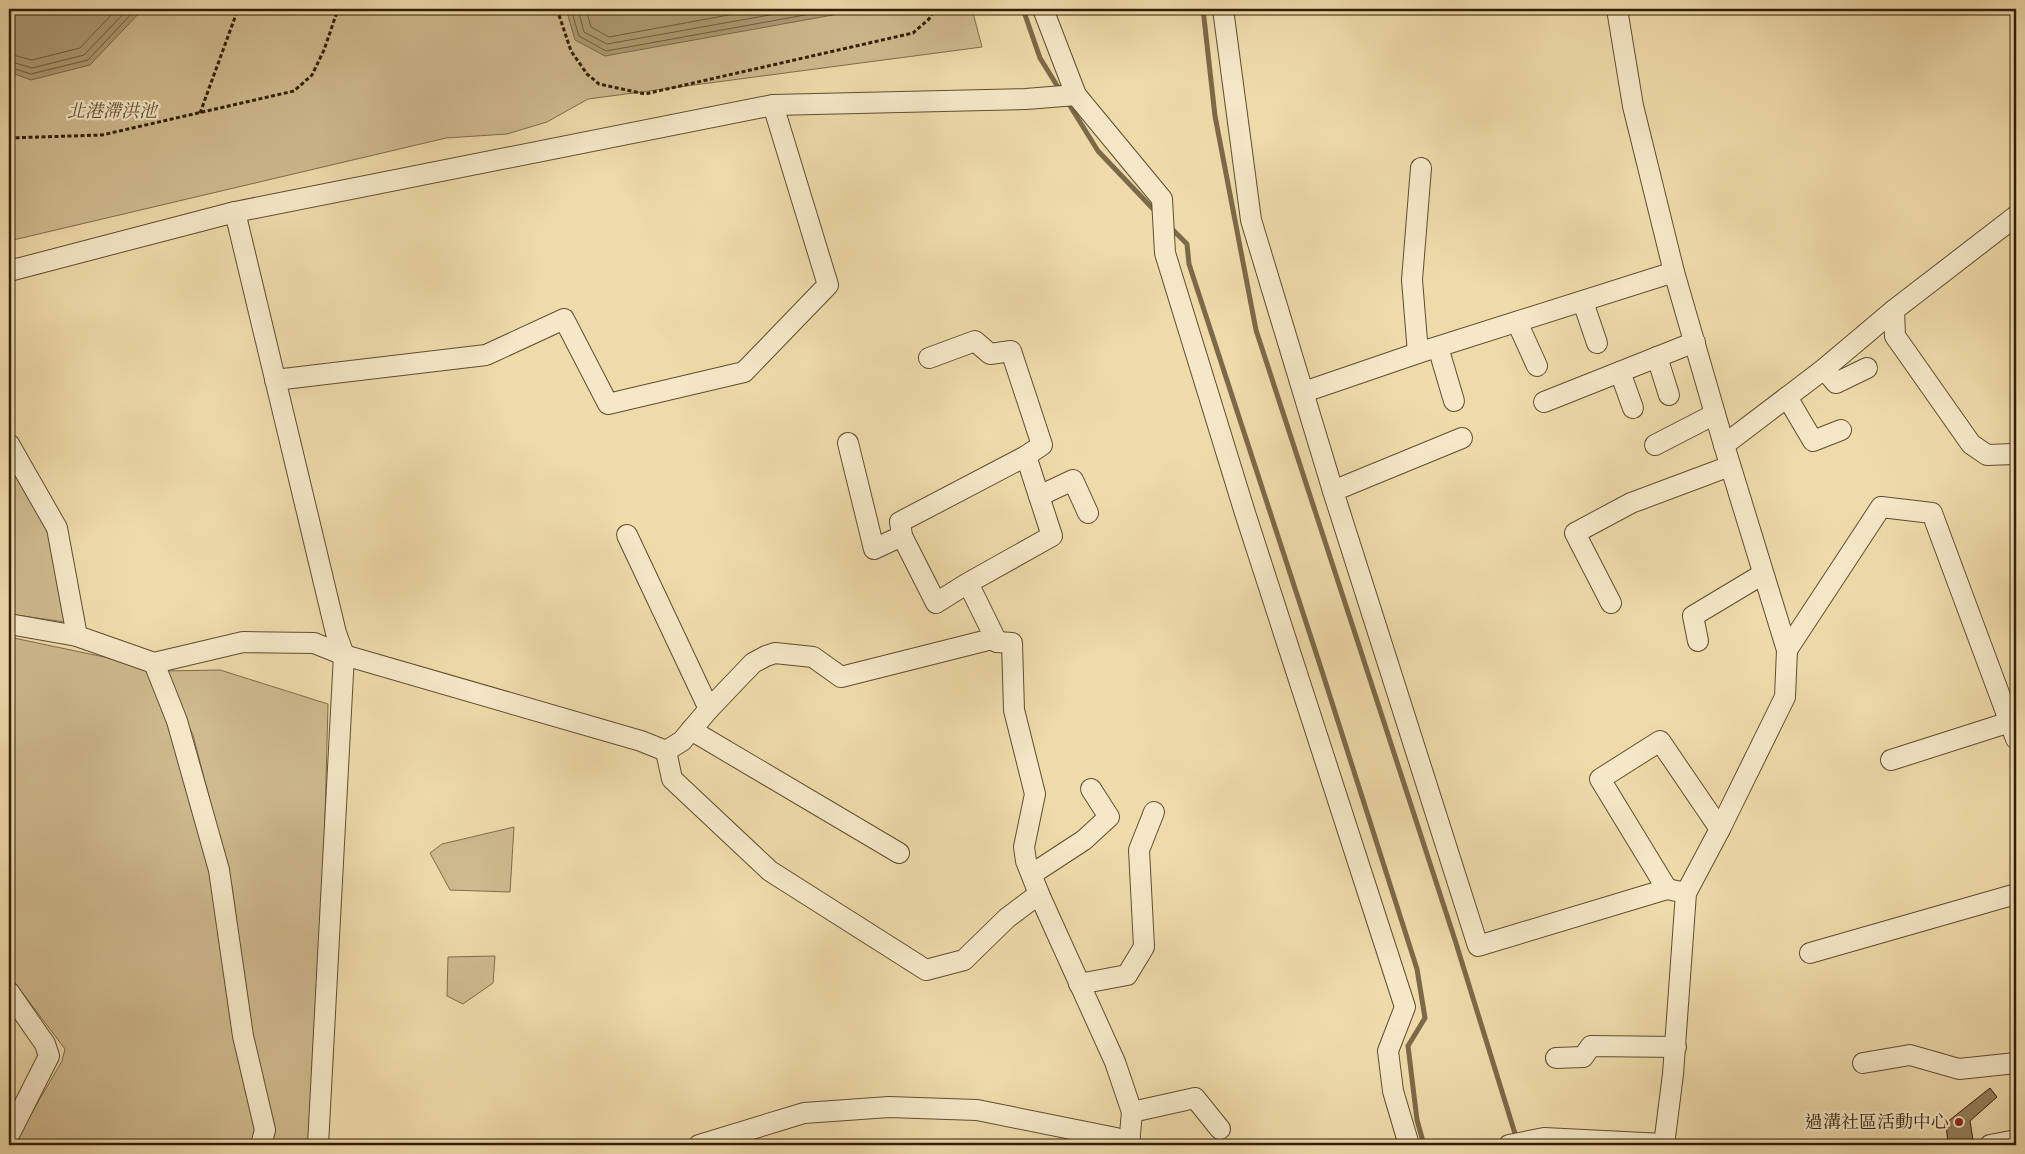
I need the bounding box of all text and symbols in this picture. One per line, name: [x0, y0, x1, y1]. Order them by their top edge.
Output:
park label: 北港滯洪池: [67, 100, 159, 123]
place label: 過溝社區活動中心: [1805, 1111, 1949, 1134]
marker: 過溝社區活動中心: [1953, 1116, 1965, 1128]

